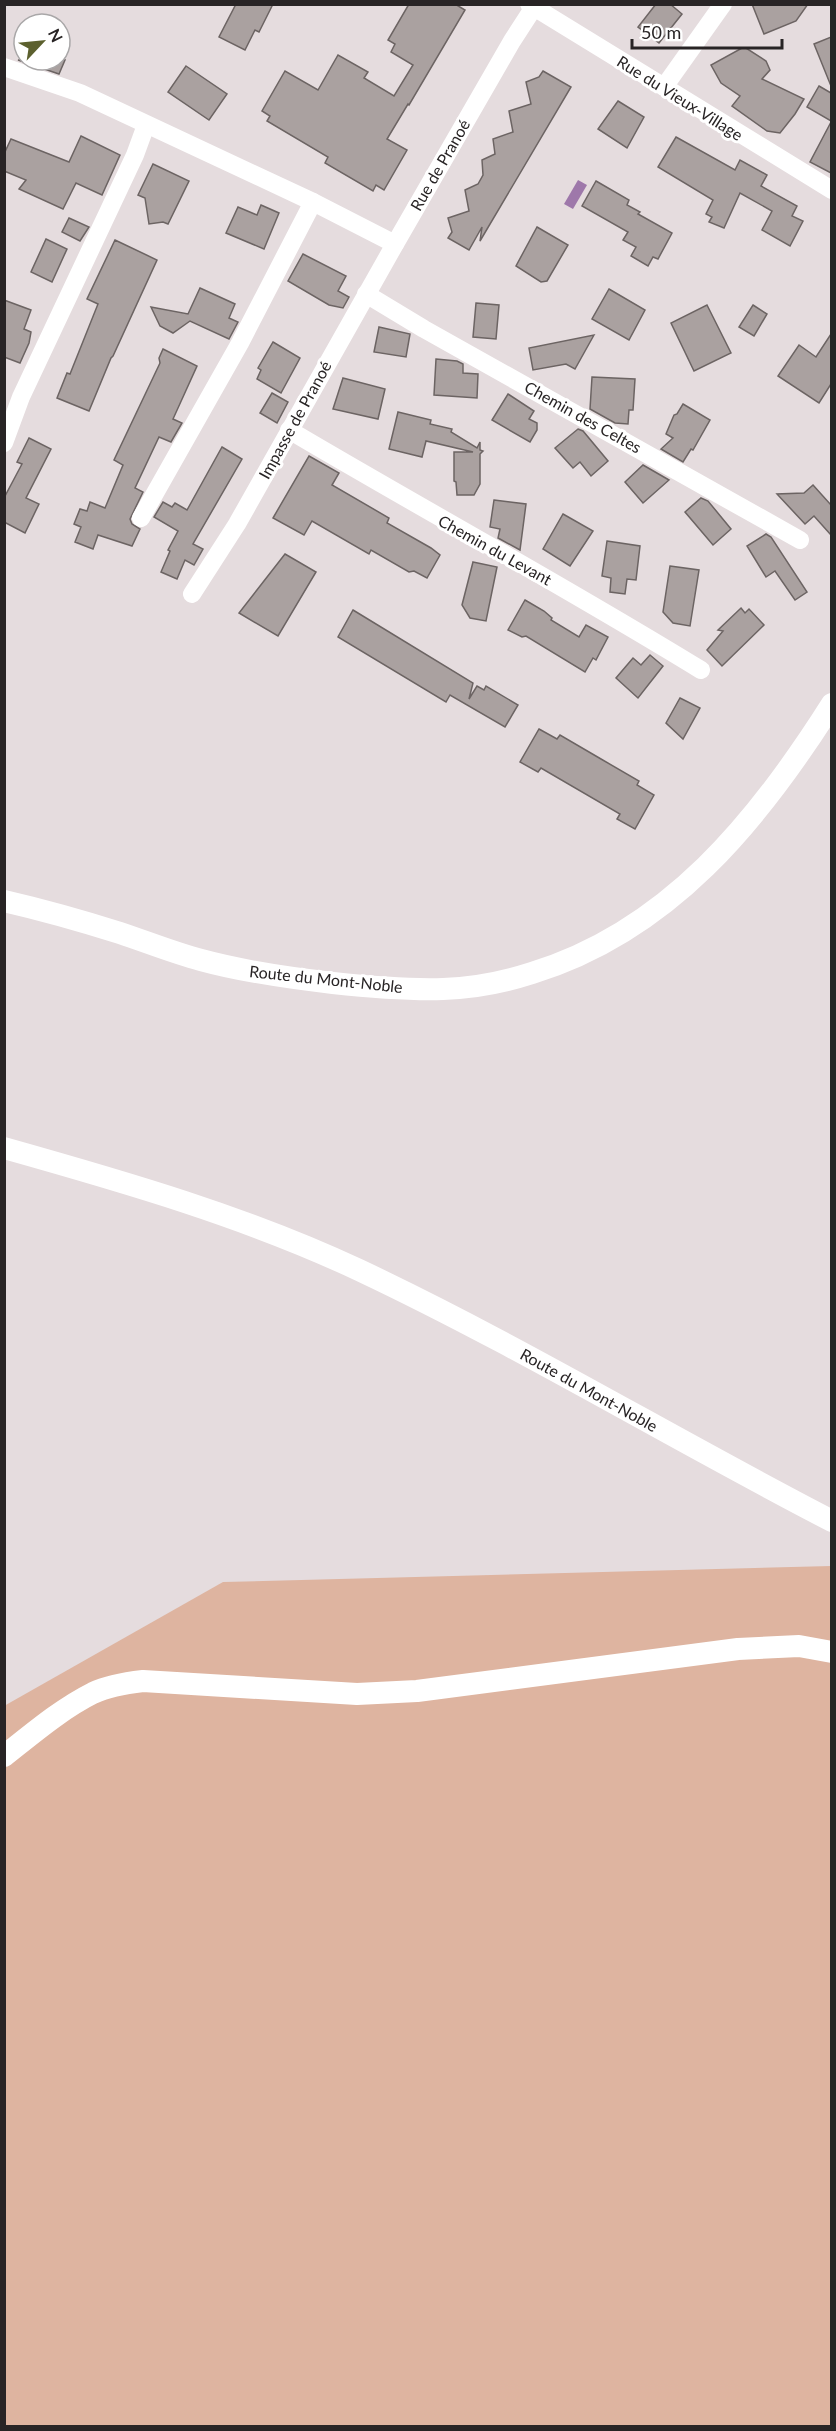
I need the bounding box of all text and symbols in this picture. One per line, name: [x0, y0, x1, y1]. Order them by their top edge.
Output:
north arrow: [12, 12, 72, 72]
scale bar: [632, 12, 782, 50]
text: 50 m: [641, 21, 681, 43]
text: N: [45, 26, 67, 45]
street label: Rue du Vieux-Village: [614, 51, 747, 144]
street label: Rue de Pranoé: [406, 116, 473, 214]
street label: Impasse de Pranoé: [254, 357, 335, 482]
street label: Chemin des Celtes: [522, 377, 645, 457]
street label: Chemin du Levant: [435, 511, 555, 589]
street label: Route du Mont-Noble: [248, 961, 404, 996]
street label: Route du Mont-Noble: [517, 1344, 661, 1435]

